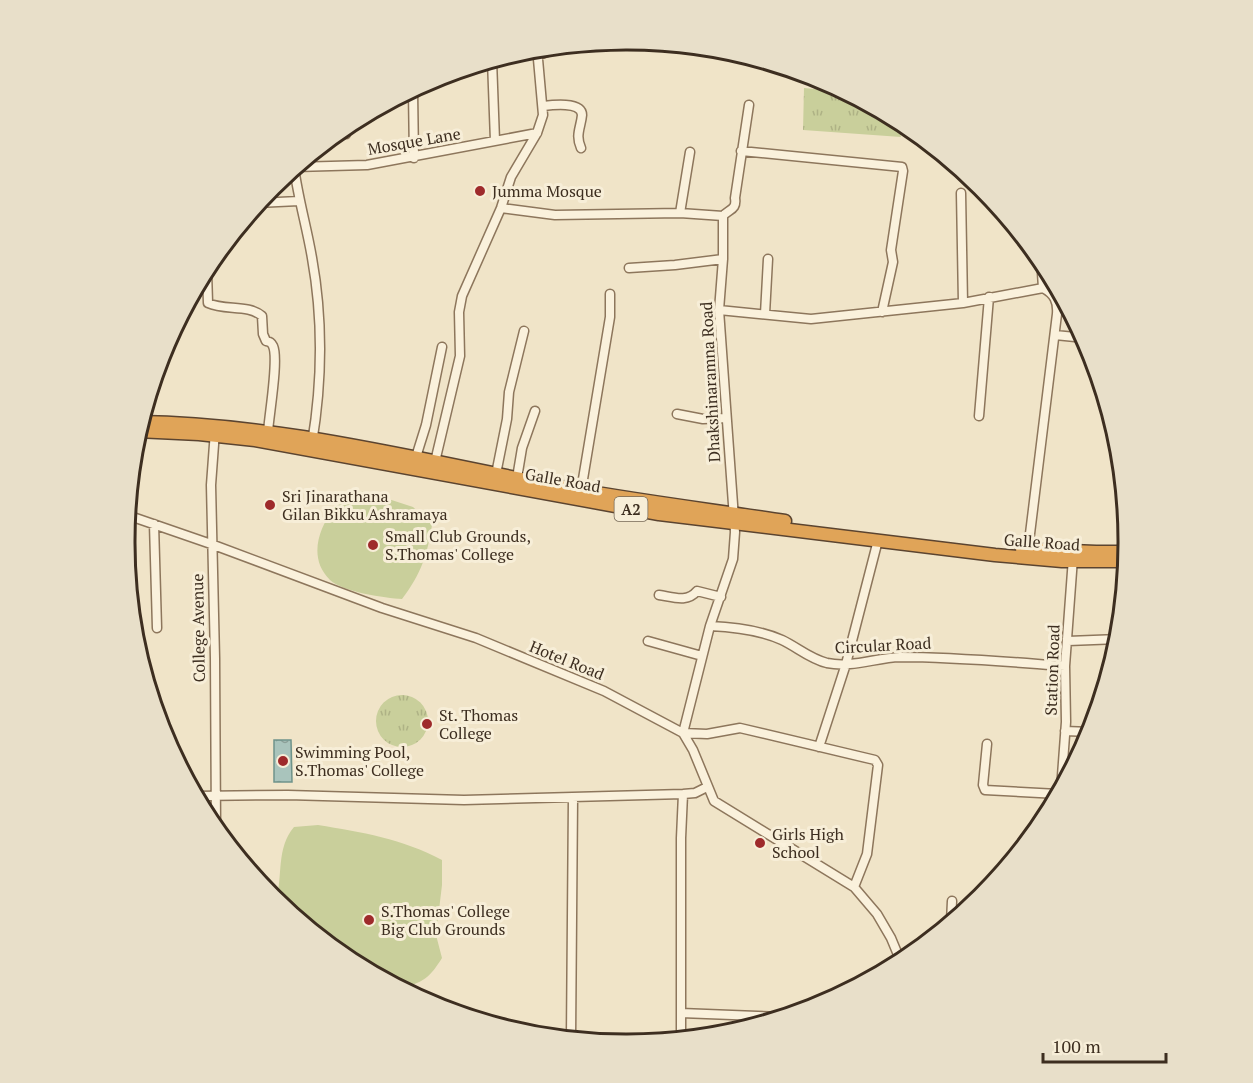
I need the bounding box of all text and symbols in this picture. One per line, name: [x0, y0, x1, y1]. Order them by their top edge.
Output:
street label: Mosque Lane: [366, 122, 462, 160]
place label: Jumma Mosque: [492, 180, 602, 202]
marker: Jumma Mosque: [473, 184, 487, 198]
street label: Dhakshinaramna Road: [695, 301, 725, 463]
street label: Galle Road: [523, 463, 603, 497]
place label: Sri Jinarathana Gilan Bikku Ashramaya: [282, 485, 448, 525]
road number: A2: [614, 497, 648, 521]
marker: Sri Jinarathana Gilan Bikku Ashramaya: [263, 498, 277, 512]
place label: Small Club Grounds, S.Thomas' College: [385, 525, 531, 565]
street label: Galle Road: [1003, 528, 1081, 556]
marker: Small Club Grounds, S.Thomas' College: [366, 538, 380, 552]
street label: College Avenue: [186, 573, 210, 683]
street label: Station Road: [1039, 624, 1065, 716]
street label: Circular Road: [834, 631, 932, 659]
street label: Hotel Road: [526, 635, 608, 685]
place label: St. Thomas College: [439, 704, 518, 744]
marker: St. Thomas College: [420, 717, 434, 731]
place label: Swimming Pool, S.Thomas' College: [295, 741, 424, 781]
marker: Swimming Pool, S.Thomas' College: [276, 754, 290, 768]
place label: Girls High School: [772, 823, 844, 863]
marker: Girls High School: [753, 836, 767, 850]
place label: S.Thomas' College Big Club Grounds: [381, 900, 510, 940]
marker: S.Thomas' College Big Club Grounds: [362, 913, 376, 927]
scale bar: [1043, 1026, 1166, 1064]
text: 100 m: [1052, 1034, 1101, 1058]

